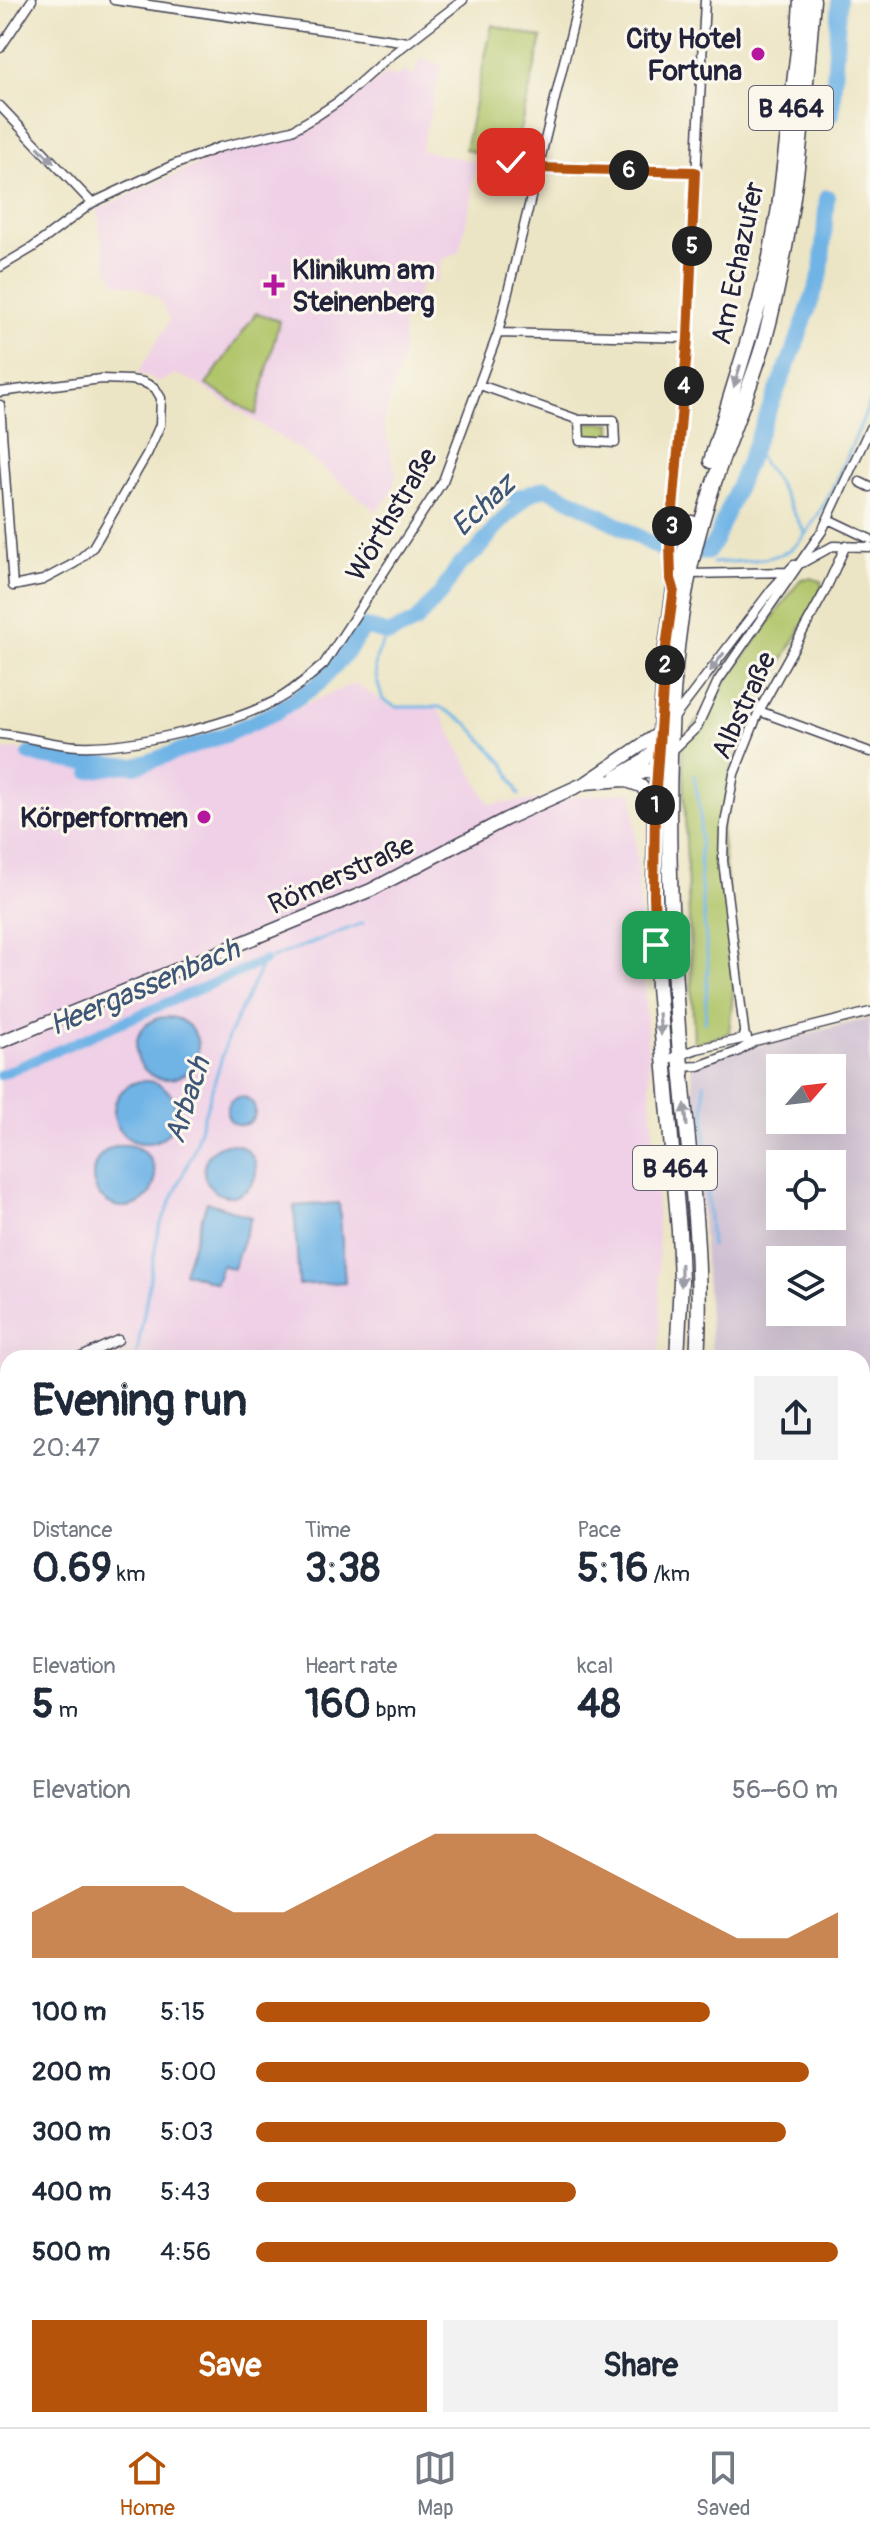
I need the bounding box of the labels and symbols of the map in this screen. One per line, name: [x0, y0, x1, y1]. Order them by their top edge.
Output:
place label: City Hotel Fortuna: [626, 22, 742, 89]
marker: City Hotel Fortuna: [749, 45, 767, 63]
road number: B 464: [749, 86, 833, 130]
pin: [477, 128, 545, 196]
one-way arrow: [36, 145, 55, 164]
pin: 6: [609, 150, 649, 190]
street label: Am Echazufer: [704, 179, 773, 348]
pin: 5: [672, 226, 712, 266]
place label: Klinikum am Steinenberg: [292, 253, 435, 320]
marker: Klinikum am Steinenberg: [263, 274, 285, 296]
one-way arrow: [730, 364, 743, 388]
pin: 4: [664, 366, 704, 406]
street label: Wörthstraße: [339, 442, 446, 588]
water label: Echaz: [443, 464, 526, 544]
pin: 3: [652, 506, 692, 546]
pin: 2: [645, 645, 685, 685]
street label: Albstraße: [704, 646, 784, 765]
one-way arrow: [709, 651, 725, 673]
pin: 1: [635, 785, 675, 825]
place label: Körperformen: [20, 801, 188, 836]
marker: Körperformen: [195, 808, 213, 826]
street label: Römerstraße: [263, 828, 420, 923]
pin: [622, 911, 690, 979]
water label: Heergassenbach: [43, 930, 247, 1044]
one-way arrow: [654, 1012, 667, 1037]
water label: Arbach: [156, 1051, 219, 1148]
north arrow: [766, 1054, 846, 1134]
one-way arrow: [679, 1102, 692, 1127]
road number: B 464: [633, 1146, 717, 1190]
one-way arrow: [674, 1263, 687, 1288]

